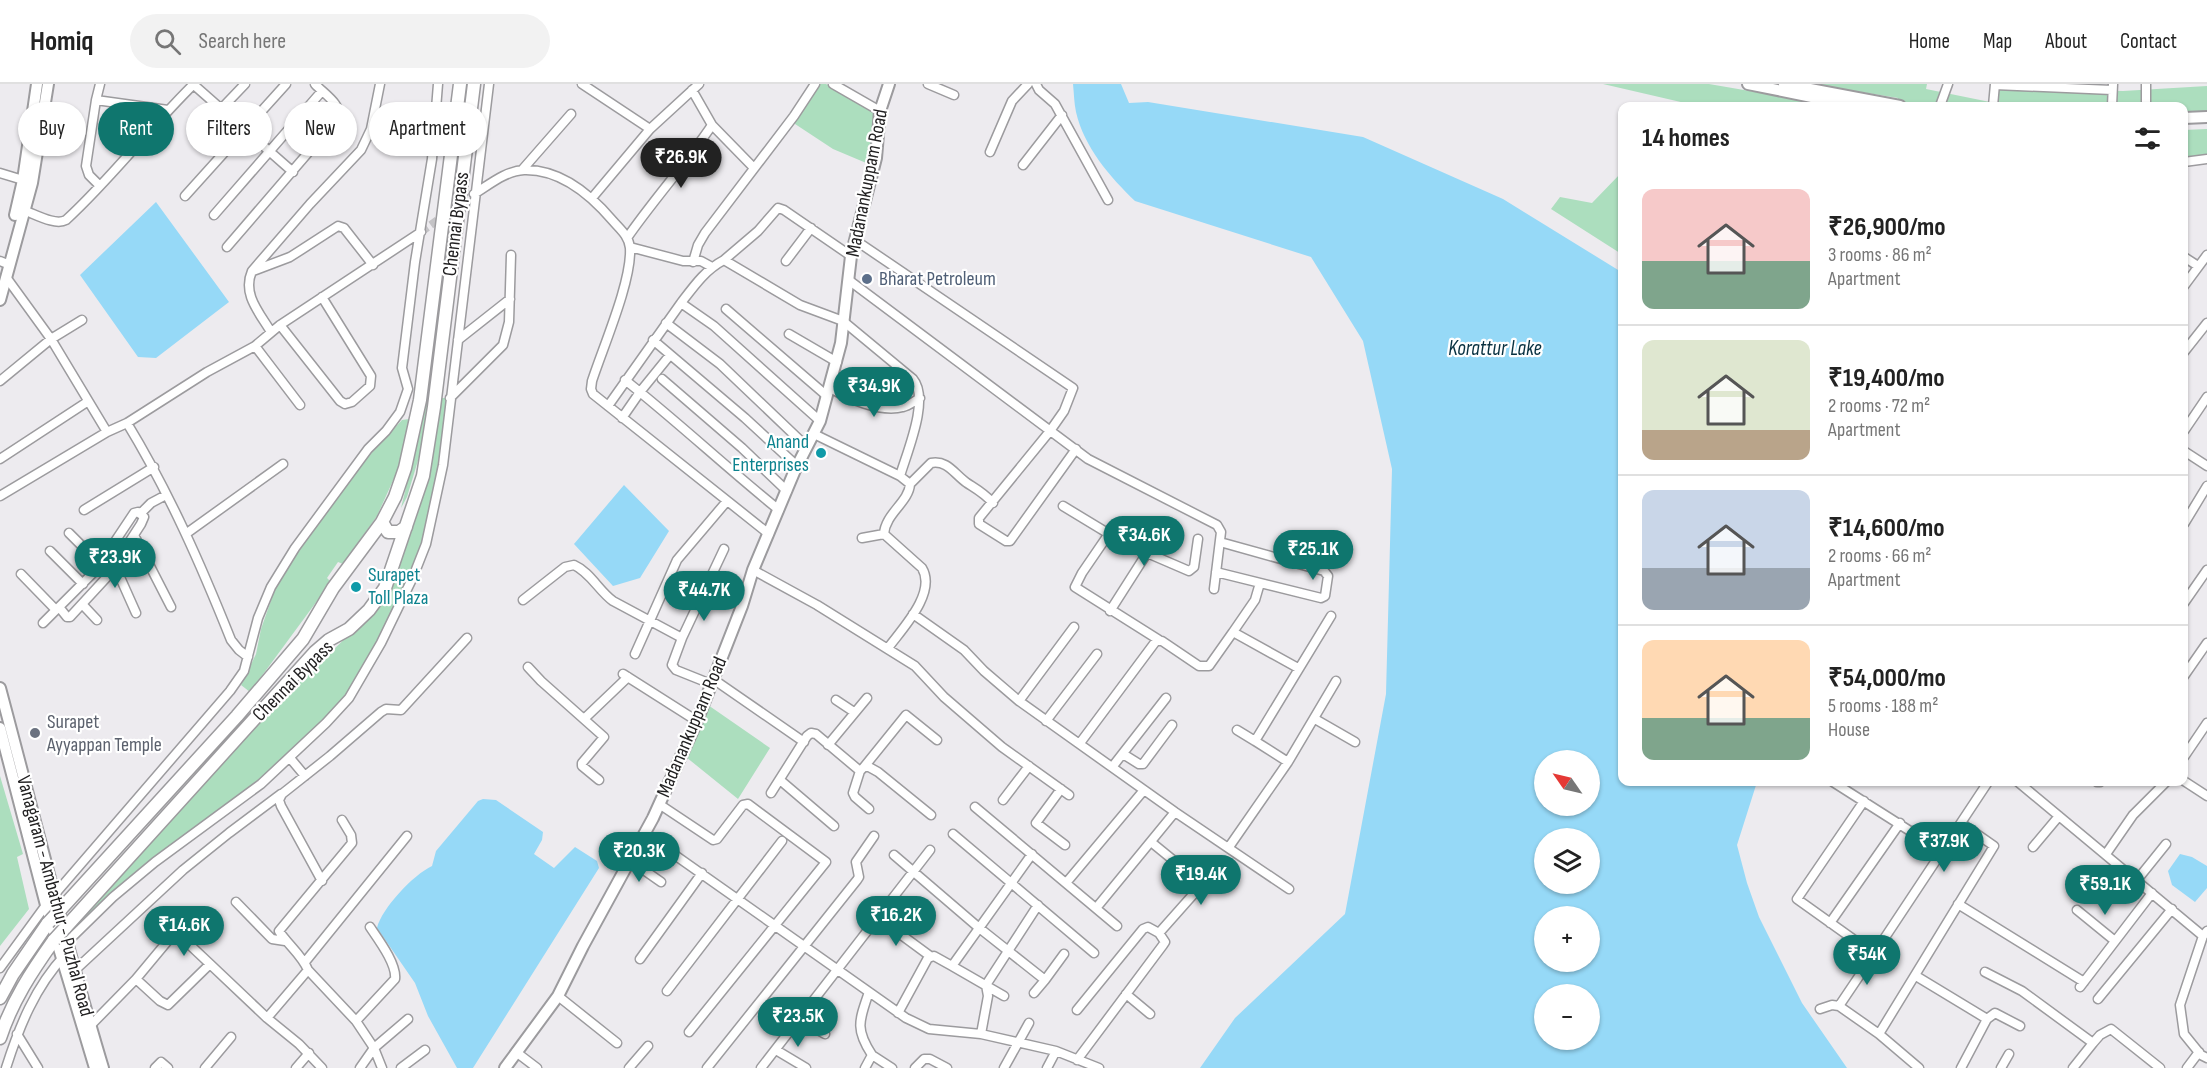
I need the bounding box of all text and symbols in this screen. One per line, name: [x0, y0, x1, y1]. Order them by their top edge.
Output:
search box: [130, 14, 550, 68]
text: Homiq: [30, 25, 94, 58]
icon: search: [151, 25, 184, 58]
text: Search here: [199, 28, 286, 55]
text: Home: [1909, 29, 1950, 54]
text: Map: [1983, 29, 2012, 54]
text: About: [2045, 29, 2087, 54]
text: Contact: [2120, 29, 2177, 54]
chip: Buy: [18, 102, 86, 156]
chip: Rent: [98, 102, 174, 156]
chip: Filters: [186, 102, 272, 156]
chip: New: [284, 102, 357, 156]
chip: Apartment: [369, 102, 487, 156]
street label: Madanankuppam Road: [841, 107, 893, 259]
icon: filters: [2131, 122, 2164, 155]
text: 14 homes: [1642, 123, 1730, 154]
pin: ₹26.9K: [632, 138, 730, 189]
text: ₹26.9K: [655, 145, 707, 169]
street label: Chennai Bypass: [438, 171, 474, 277]
text: ₹26,900/mo: [1828, 212, 1946, 243]
icon: home: [1690, 213, 1762, 285]
text: 3 rooms · 86 m²: [1828, 243, 1932, 267]
place label: Bharat Petroleum: [879, 267, 996, 291]
text: Apartment: [1828, 267, 1901, 291]
marker: Bharat Petroleum: [860, 272, 874, 286]
water label: Korattur Lake: [1448, 336, 1542, 361]
text: ₹19,400/mo: [1828, 363, 1945, 394]
icon: home: [1690, 364, 1762, 436]
pin: ₹34.9K: [825, 367, 923, 418]
text: ₹34.9K: [847, 374, 901, 398]
text: 2 rooms · 72 m²: [1828, 394, 1930, 418]
text: Apartment: [1828, 418, 1901, 442]
place label: Anand Enterprises: [732, 430, 809, 477]
marker: Anand Enterprises: [814, 446, 828, 460]
text: ₹14,600/mo: [1828, 513, 1945, 544]
icon: home: [1690, 514, 1762, 586]
pin: ₹34.6K: [1095, 516, 1193, 567]
text: ₹34.6K: [1117, 523, 1171, 547]
pin: ₹25.1K: [1264, 530, 1362, 581]
text: ₹25.1K: [1287, 537, 1339, 561]
pin: ₹23.9K: [66, 538, 164, 589]
text: 2 rooms · 66 m²: [1828, 544, 1932, 568]
text: ₹23.9K: [89, 545, 141, 569]
place label: Surapet Toll Plaza: [368, 563, 428, 610]
text: Apartment: [1828, 568, 1901, 592]
pin: ₹44.7K: [655, 571, 753, 622]
text: ₹44.7K: [678, 578, 730, 602]
marker: Surapet Toll Plaza: [349, 580, 363, 594]
street label: Chennai Bypass: [248, 636, 338, 726]
street label: Madanankuppam Road: [652, 653, 732, 801]
text: ₹54,000/mo: [1828, 663, 1946, 694]
icon: home: [1690, 664, 1762, 736]
text: 5 rooms · 188 m²: [1828, 694, 1938, 718]
place label: Surapet Ayyappan Temple: [46, 710, 162, 757]
text: House: [1828, 718, 1870, 742]
marker: Surapet Ayyappan Temple: [28, 726, 42, 740]
north arrow: [1534, 750, 1600, 816]
map controls: [1534, 750, 1600, 1050]
street label: Vanagaram - Ambathur - Puzhal Road: [11, 773, 99, 1019]
pin: ₹37.9K: [1895, 822, 1993, 873]
button: layers: [1534, 828, 1600, 894]
text: ₹37.9K: [1919, 829, 1969, 853]
pin: ₹20.3K: [590, 832, 688, 883]
text: ₹20.3K: [613, 839, 665, 863]
pin: ₹19.4K: [1152, 855, 1250, 906]
text: ₹19.4K: [1175, 862, 1227, 886]
pin: ₹59.1K: [2056, 865, 2154, 916]
text: ₹59.1K: [2079, 872, 2131, 896]
pin: ₹16.2K: [847, 896, 945, 947]
text: ₹16.2K: [870, 903, 922, 927]
pin: ₹14.6K: [135, 906, 233, 957]
button: +: [1534, 906, 1600, 972]
text: ₹14.6K: [158, 913, 210, 937]
pin: ₹54K: [1831, 935, 1903, 986]
text: ₹54K: [1847, 942, 1887, 966]
button: −: [1534, 984, 1600, 1050]
pin: ₹23.5K: [749, 997, 847, 1048]
text: ₹23.5K: [772, 1004, 824, 1028]

